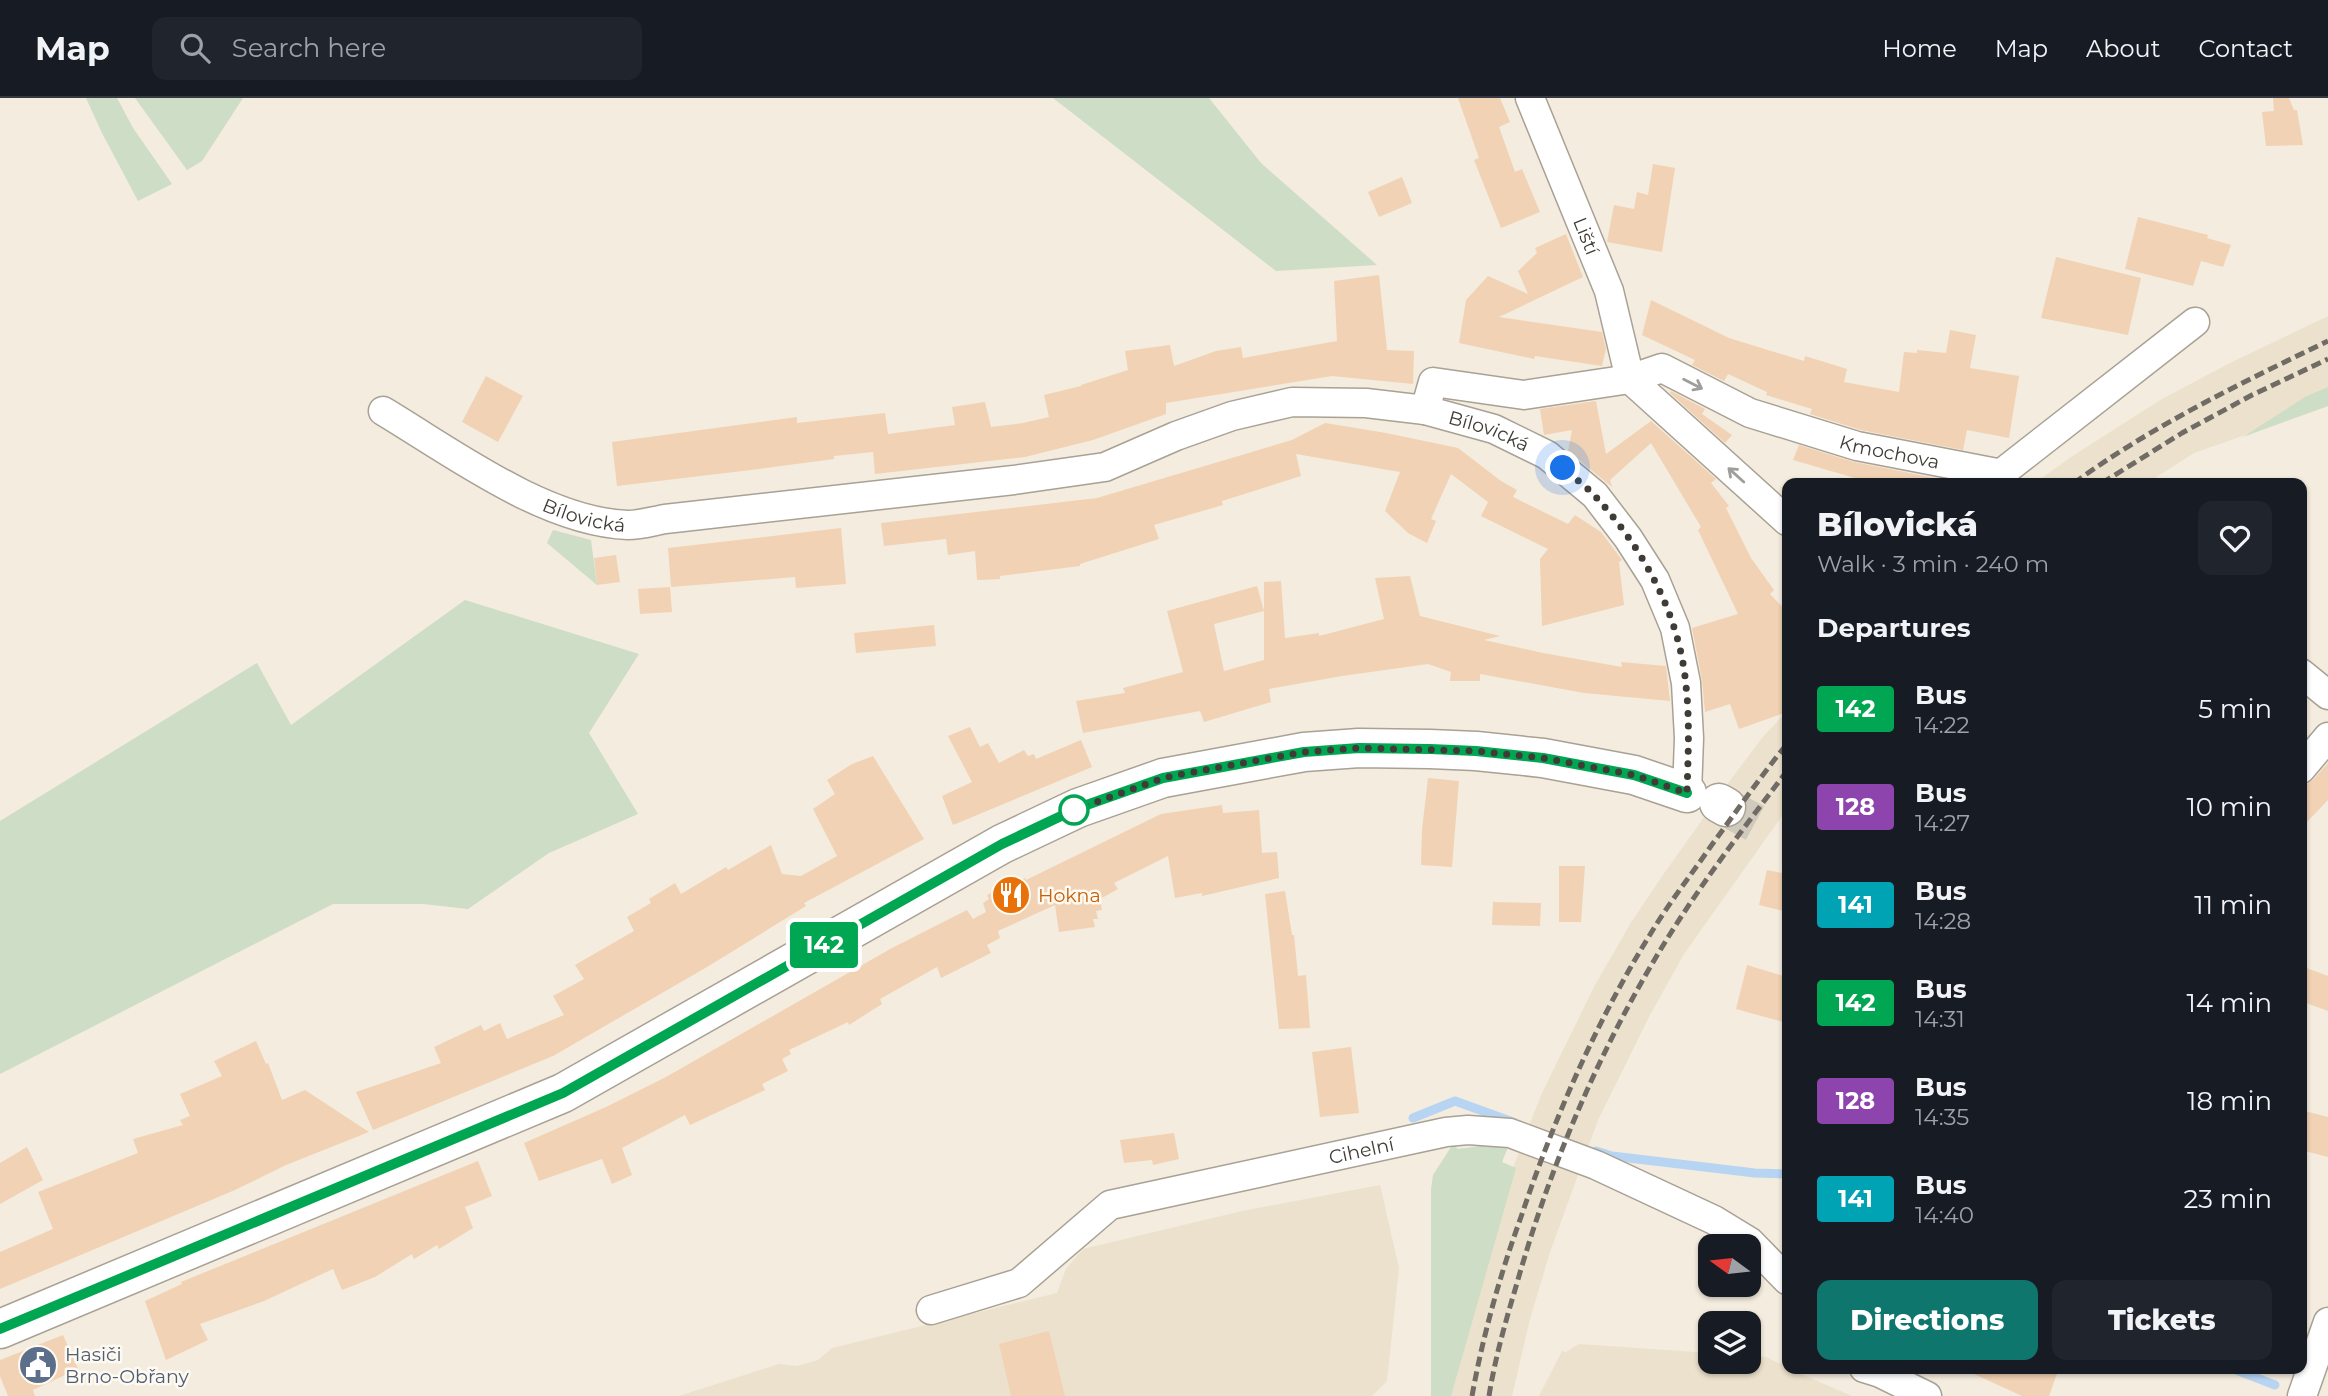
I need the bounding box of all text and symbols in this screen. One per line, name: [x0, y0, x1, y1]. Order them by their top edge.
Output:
search box: [152, 17, 642, 80]
text: Map: [35, 28, 110, 68]
icon: search: [176, 29, 214, 67]
text: Search here: [232, 32, 386, 64]
text: Home: [1882, 34, 1957, 63]
text: Map: [1995, 34, 2048, 63]
text: About: [2086, 34, 2160, 63]
text: Contact: [2198, 34, 2293, 63]
street label: Liští: [1568, 214, 1604, 259]
one-way arrow: [1682, 378, 1703, 392]
street label: Bílovická: [1446, 406, 1533, 457]
street label: Kmochova: [1837, 430, 1941, 474]
your location: [1545, 450, 1580, 485]
one-way arrow: [1727, 467, 1745, 483]
street label: Bílovická: [539, 494, 626, 537]
button: heart: [2198, 501, 2272, 575]
text: Bílovická: [1817, 504, 1978, 544]
text: Walk · 3 min · 240 m: [1817, 550, 2049, 578]
text: Departures: [1817, 612, 1971, 644]
text: Bus: [1915, 679, 1967, 711]
text: 5 min: [2198, 693, 2272, 725]
text: 142: [1835, 694, 1876, 723]
text: 14:22: [1915, 711, 1970, 739]
text: Bus: [1915, 777, 1967, 809]
text: 10 min: [2186, 791, 2272, 823]
text: 128: [1836, 792, 1875, 821]
unlabelled marker: [1059, 795, 1089, 825]
text: 14:27: [1915, 809, 1970, 837]
restaurant icon: Hokna: [990, 874, 1032, 916]
text: Bus: [1915, 875, 1967, 907]
place label: Hokna: [1038, 884, 1101, 907]
text: 11 min: [2194, 889, 2272, 921]
text: 141: [1838, 890, 1873, 919]
text: 14:28: [1915, 907, 1971, 935]
line badge: 142: [784, 922, 864, 968]
text: 142: [804, 930, 844, 959]
text: Bus: [1915, 973, 1967, 1005]
text: 14 min: [2186, 987, 2272, 1019]
text: 142: [1835, 988, 1876, 1017]
text: 14:31: [1915, 1005, 1965, 1033]
text: Bus: [1915, 1071, 1967, 1103]
text: 18 min: [2187, 1085, 2272, 1117]
text: 128: [1836, 1086, 1875, 1115]
text: 14:35: [1915, 1103, 1969, 1131]
street label: Cihelní: [1327, 1132, 1397, 1169]
text: Bus: [1915, 1169, 1967, 1201]
text: 23 min: [2184, 1183, 2272, 1215]
text: 141: [1838, 1184, 1873, 1213]
text: 14:40: [1915, 1201, 1974, 1229]
north arrow: [1698, 1234, 1760, 1297]
map controls: [1698, 1234, 1761, 1374]
button: Directions: [1817, 1280, 2038, 1360]
button: Tickets: [2052, 1280, 2272, 1360]
button: layers: [1698, 1311, 1761, 1374]
place label: Hasiči Brno-Obřany: [65, 1343, 190, 1388]
public building icon: Hasiči Brno-Obřany: [17, 1344, 59, 1386]

